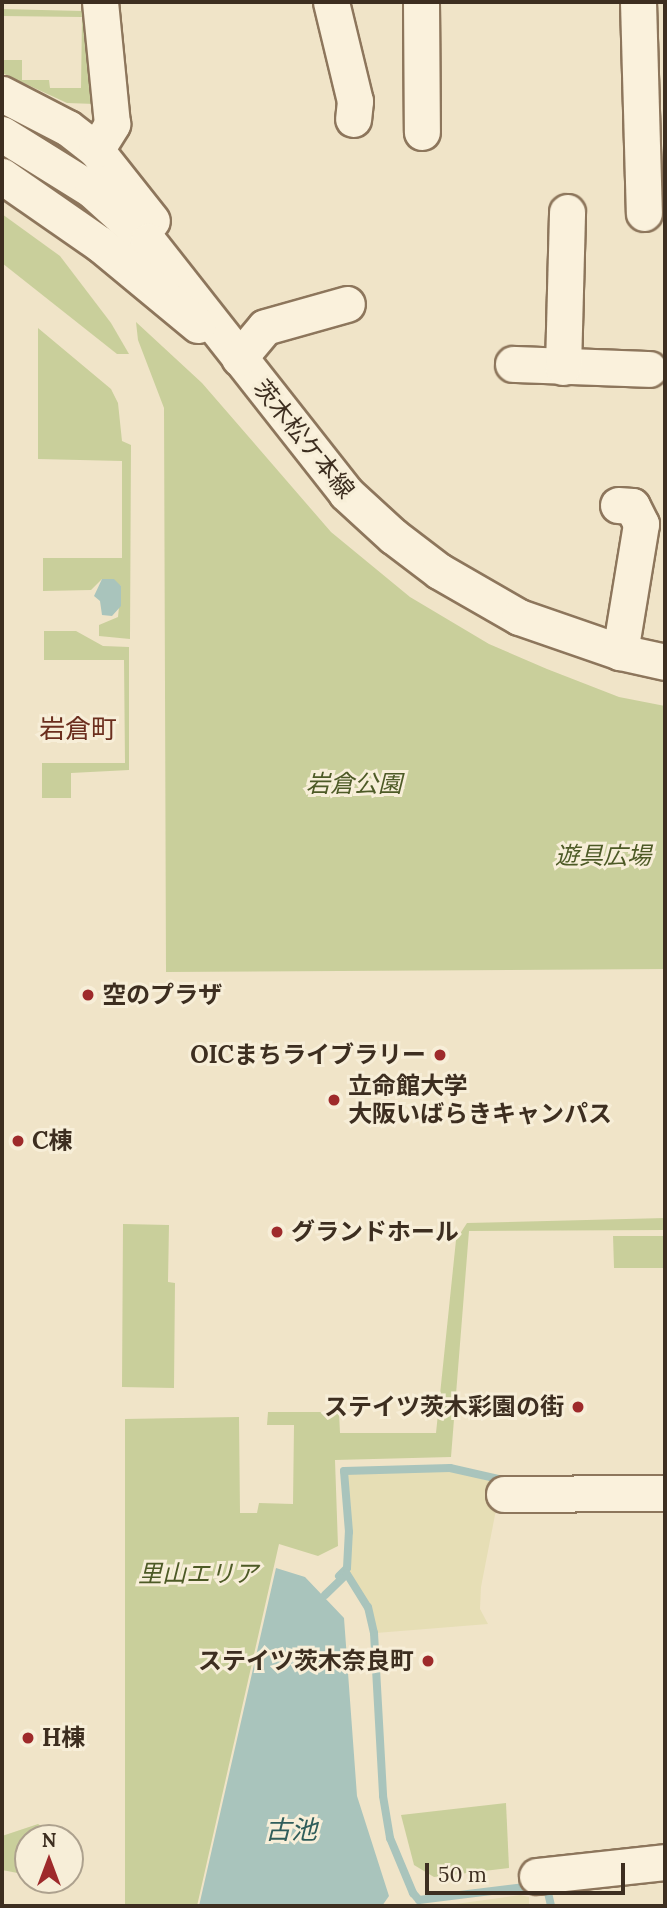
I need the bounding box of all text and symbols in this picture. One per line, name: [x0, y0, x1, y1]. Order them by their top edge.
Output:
street label: 茨木松ケ本線: [247, 374, 361, 504]
district label: 岩倉町: [39, 713, 117, 745]
park label: 岩倉公園: [306, 770, 402, 798]
park label: 遊具広場: [555, 842, 651, 870]
place label: 空のプラザ: [102, 981, 222, 1009]
marker: 空のプラザ: [80, 987, 96, 1003]
place label: OICまちライブラリー: [190, 1041, 426, 1069]
marker: OICまちライブラリー: [432, 1047, 448, 1063]
place label: 立命館大学 大阪いばらきキャンパス: [348, 1072, 612, 1128]
marker: 立命館大学 大阪いばらきキャンパス: [326, 1092, 342, 1108]
place label: C棟: [32, 1127, 73, 1155]
marker: C棟: [10, 1133, 26, 1149]
place label: グランドホール: [291, 1218, 459, 1246]
marker: グランドホール: [269, 1224, 285, 1240]
place label: ステイツ茨木彩園の街: [324, 1393, 564, 1421]
marker: ステイツ茨木彩園の街: [570, 1399, 586, 1415]
park label: 里山エリア: [138, 1560, 258, 1588]
place label: ステイツ茨木奈良町: [198, 1647, 414, 1675]
marker: ステイツ茨木奈良町: [420, 1653, 436, 1669]
place label: H棟: [42, 1724, 85, 1752]
marker: H棟: [20, 1730, 36, 1746]
water label: 古池: [265, 1814, 317, 1846]
north arrow: [14, 1824, 84, 1894]
text: N: [42, 1828, 56, 1852]
scale bar: [429, 1848, 628, 1892]
text: 50 m: [438, 1861, 487, 1888]

